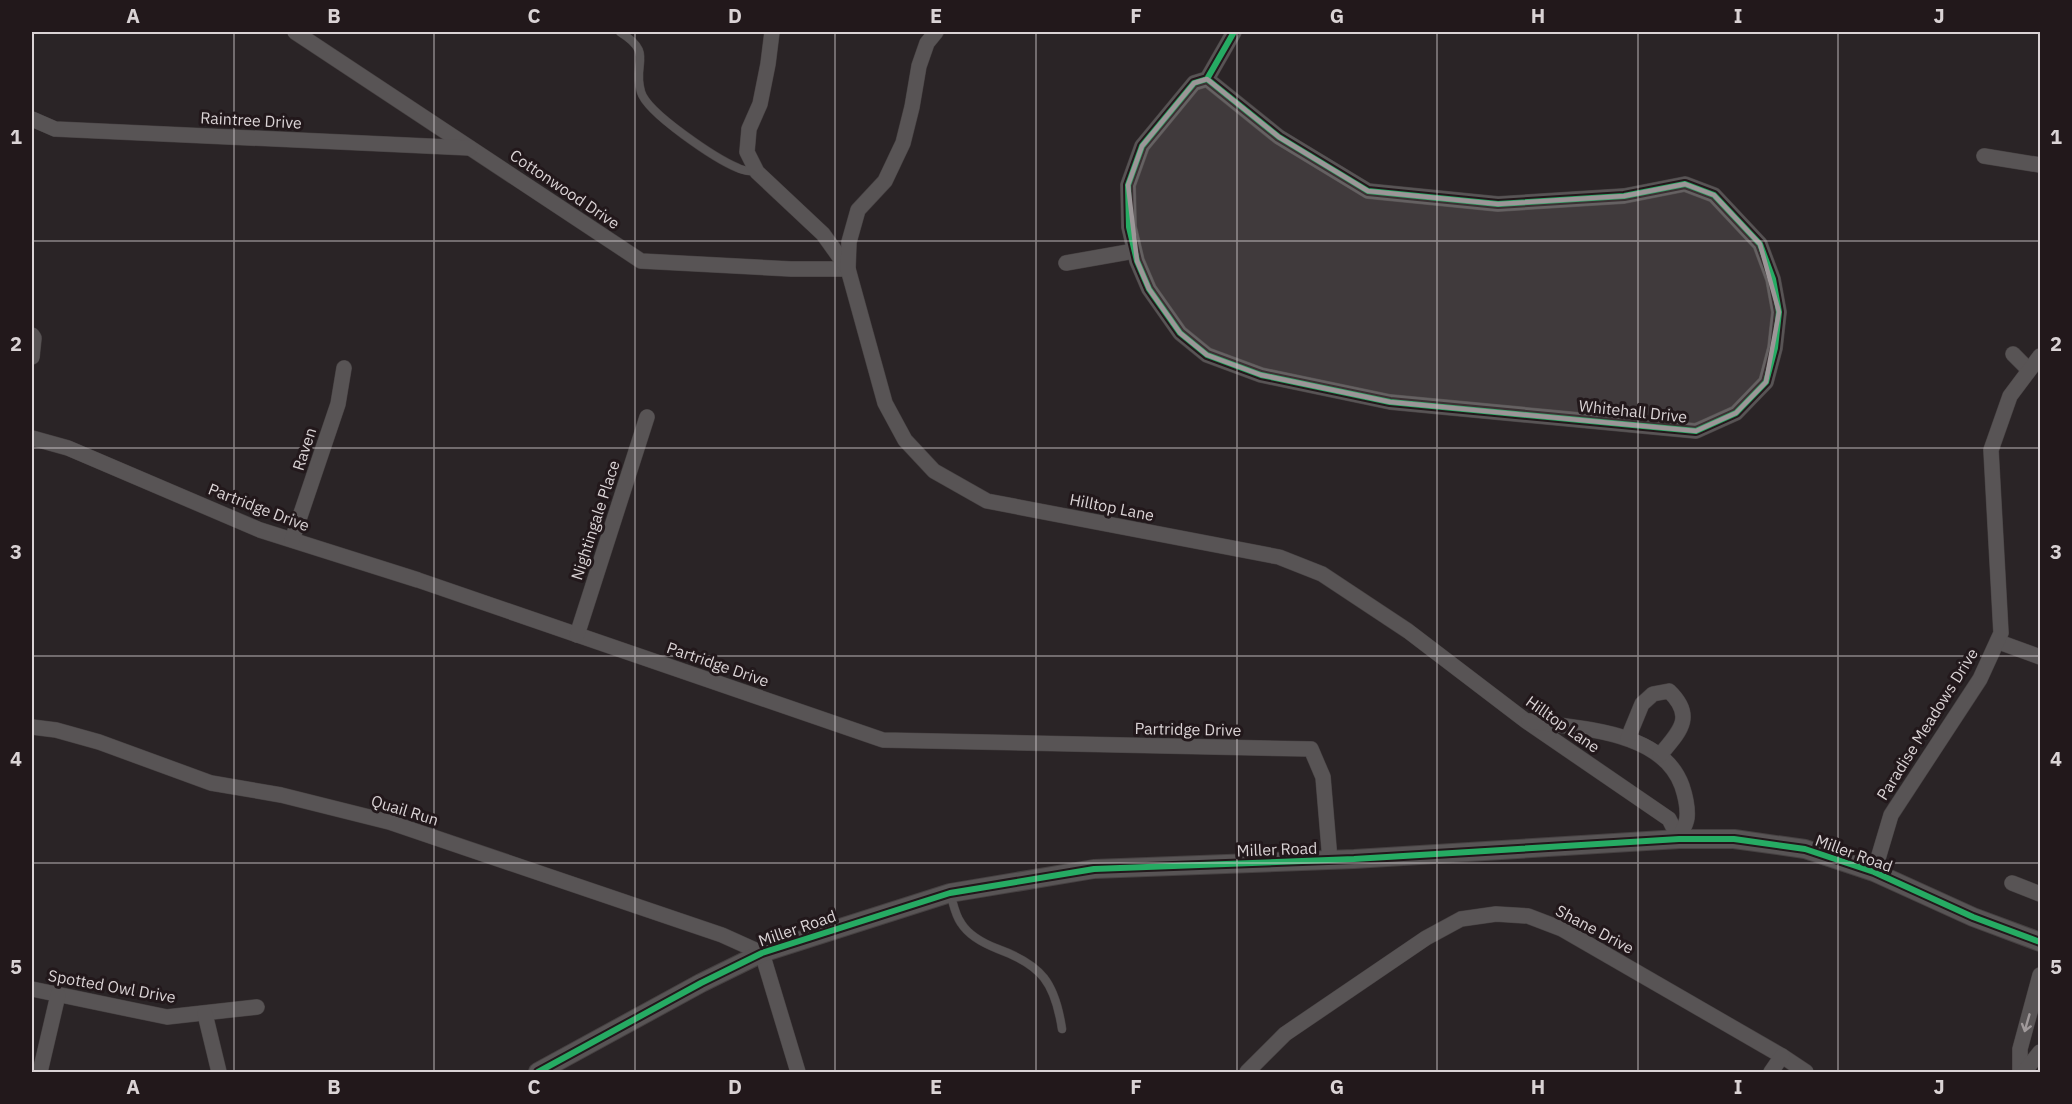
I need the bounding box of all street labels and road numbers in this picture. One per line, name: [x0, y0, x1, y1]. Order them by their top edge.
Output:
street label: Raintree Drive: [200, 107, 302, 133]
street label: Cottonwood Drive: [506, 145, 624, 233]
street label: Whitehall Drive: [1578, 395, 1688, 427]
street label: Raven: [288, 425, 320, 473]
street label: Nightingale Place: [566, 457, 624, 582]
street label: Partridge Drive: [206, 479, 313, 536]
street label: Hilltop Lane: [1068, 489, 1156, 525]
street label: Partridge Drive: [664, 637, 772, 691]
street label: Paradise Meadows Drive: [1872, 644, 1982, 804]
street label: Hilltop Lane: [1522, 691, 1604, 757]
street label: Partridge Drive: [1134, 718, 1242, 740]
street label: Quail Run: [369, 790, 441, 830]
street label: Miller Road: [1813, 830, 1895, 876]
street label: Miller Road: [1236, 838, 1318, 860]
street label: Shane Drive: [1552, 900, 1638, 958]
street label: Miller Road: [756, 905, 838, 951]
street label: Spotted Owl Drive: [47, 965, 178, 1007]

